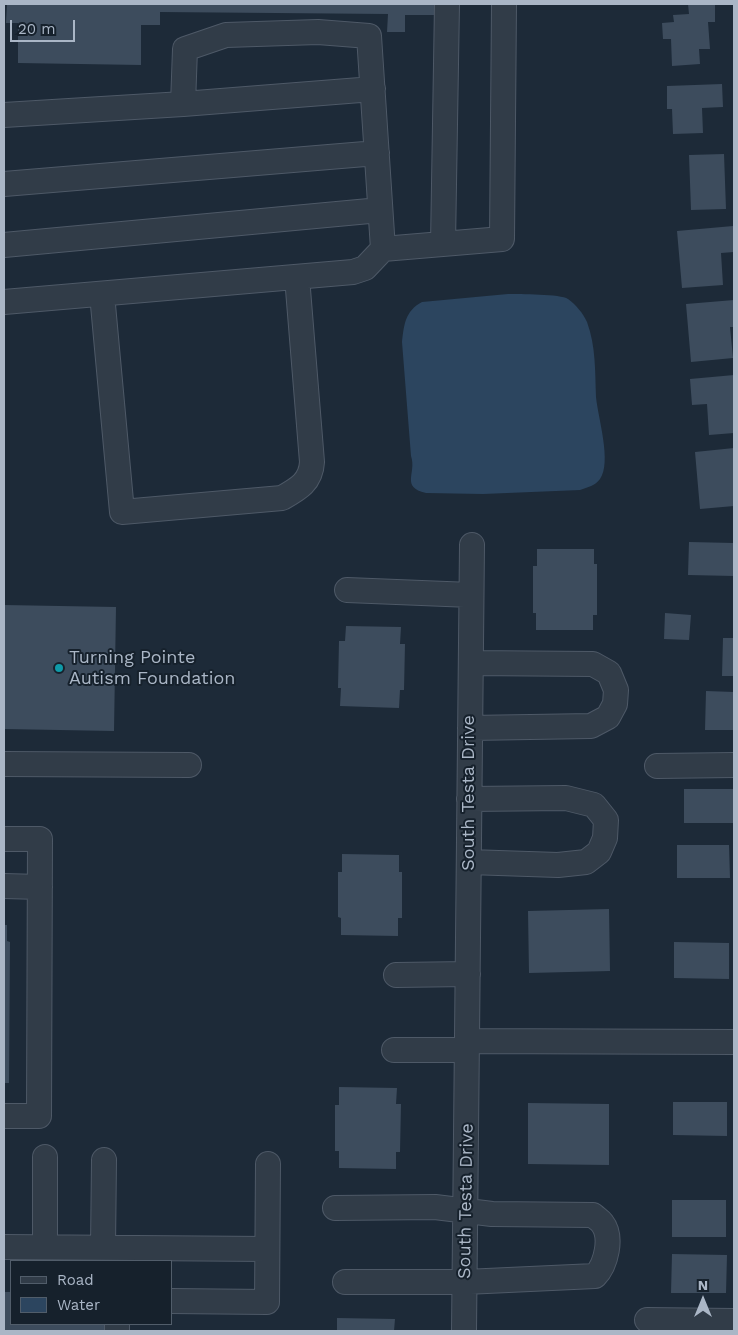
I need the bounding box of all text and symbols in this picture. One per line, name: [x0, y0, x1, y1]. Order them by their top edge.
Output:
scale bar: [12, 10, 78, 42]
text: 20 m: [18, 20, 56, 38]
place label: Turning Pointe Autism Foundation: [69, 647, 235, 690]
marker: Turning Pointe Autism Foundation: [53, 662, 65, 674]
street label: South Testa Drive: [458, 715, 480, 871]
street label: South Testa Drive: [454, 1123, 478, 1279]
legend: [10, 1260, 172, 1325]
text: Road: [57, 1271, 94, 1289]
north arrow: [678, 1275, 728, 1325]
text: N: [698, 1277, 708, 1293]
text: Water: [57, 1296, 100, 1314]

